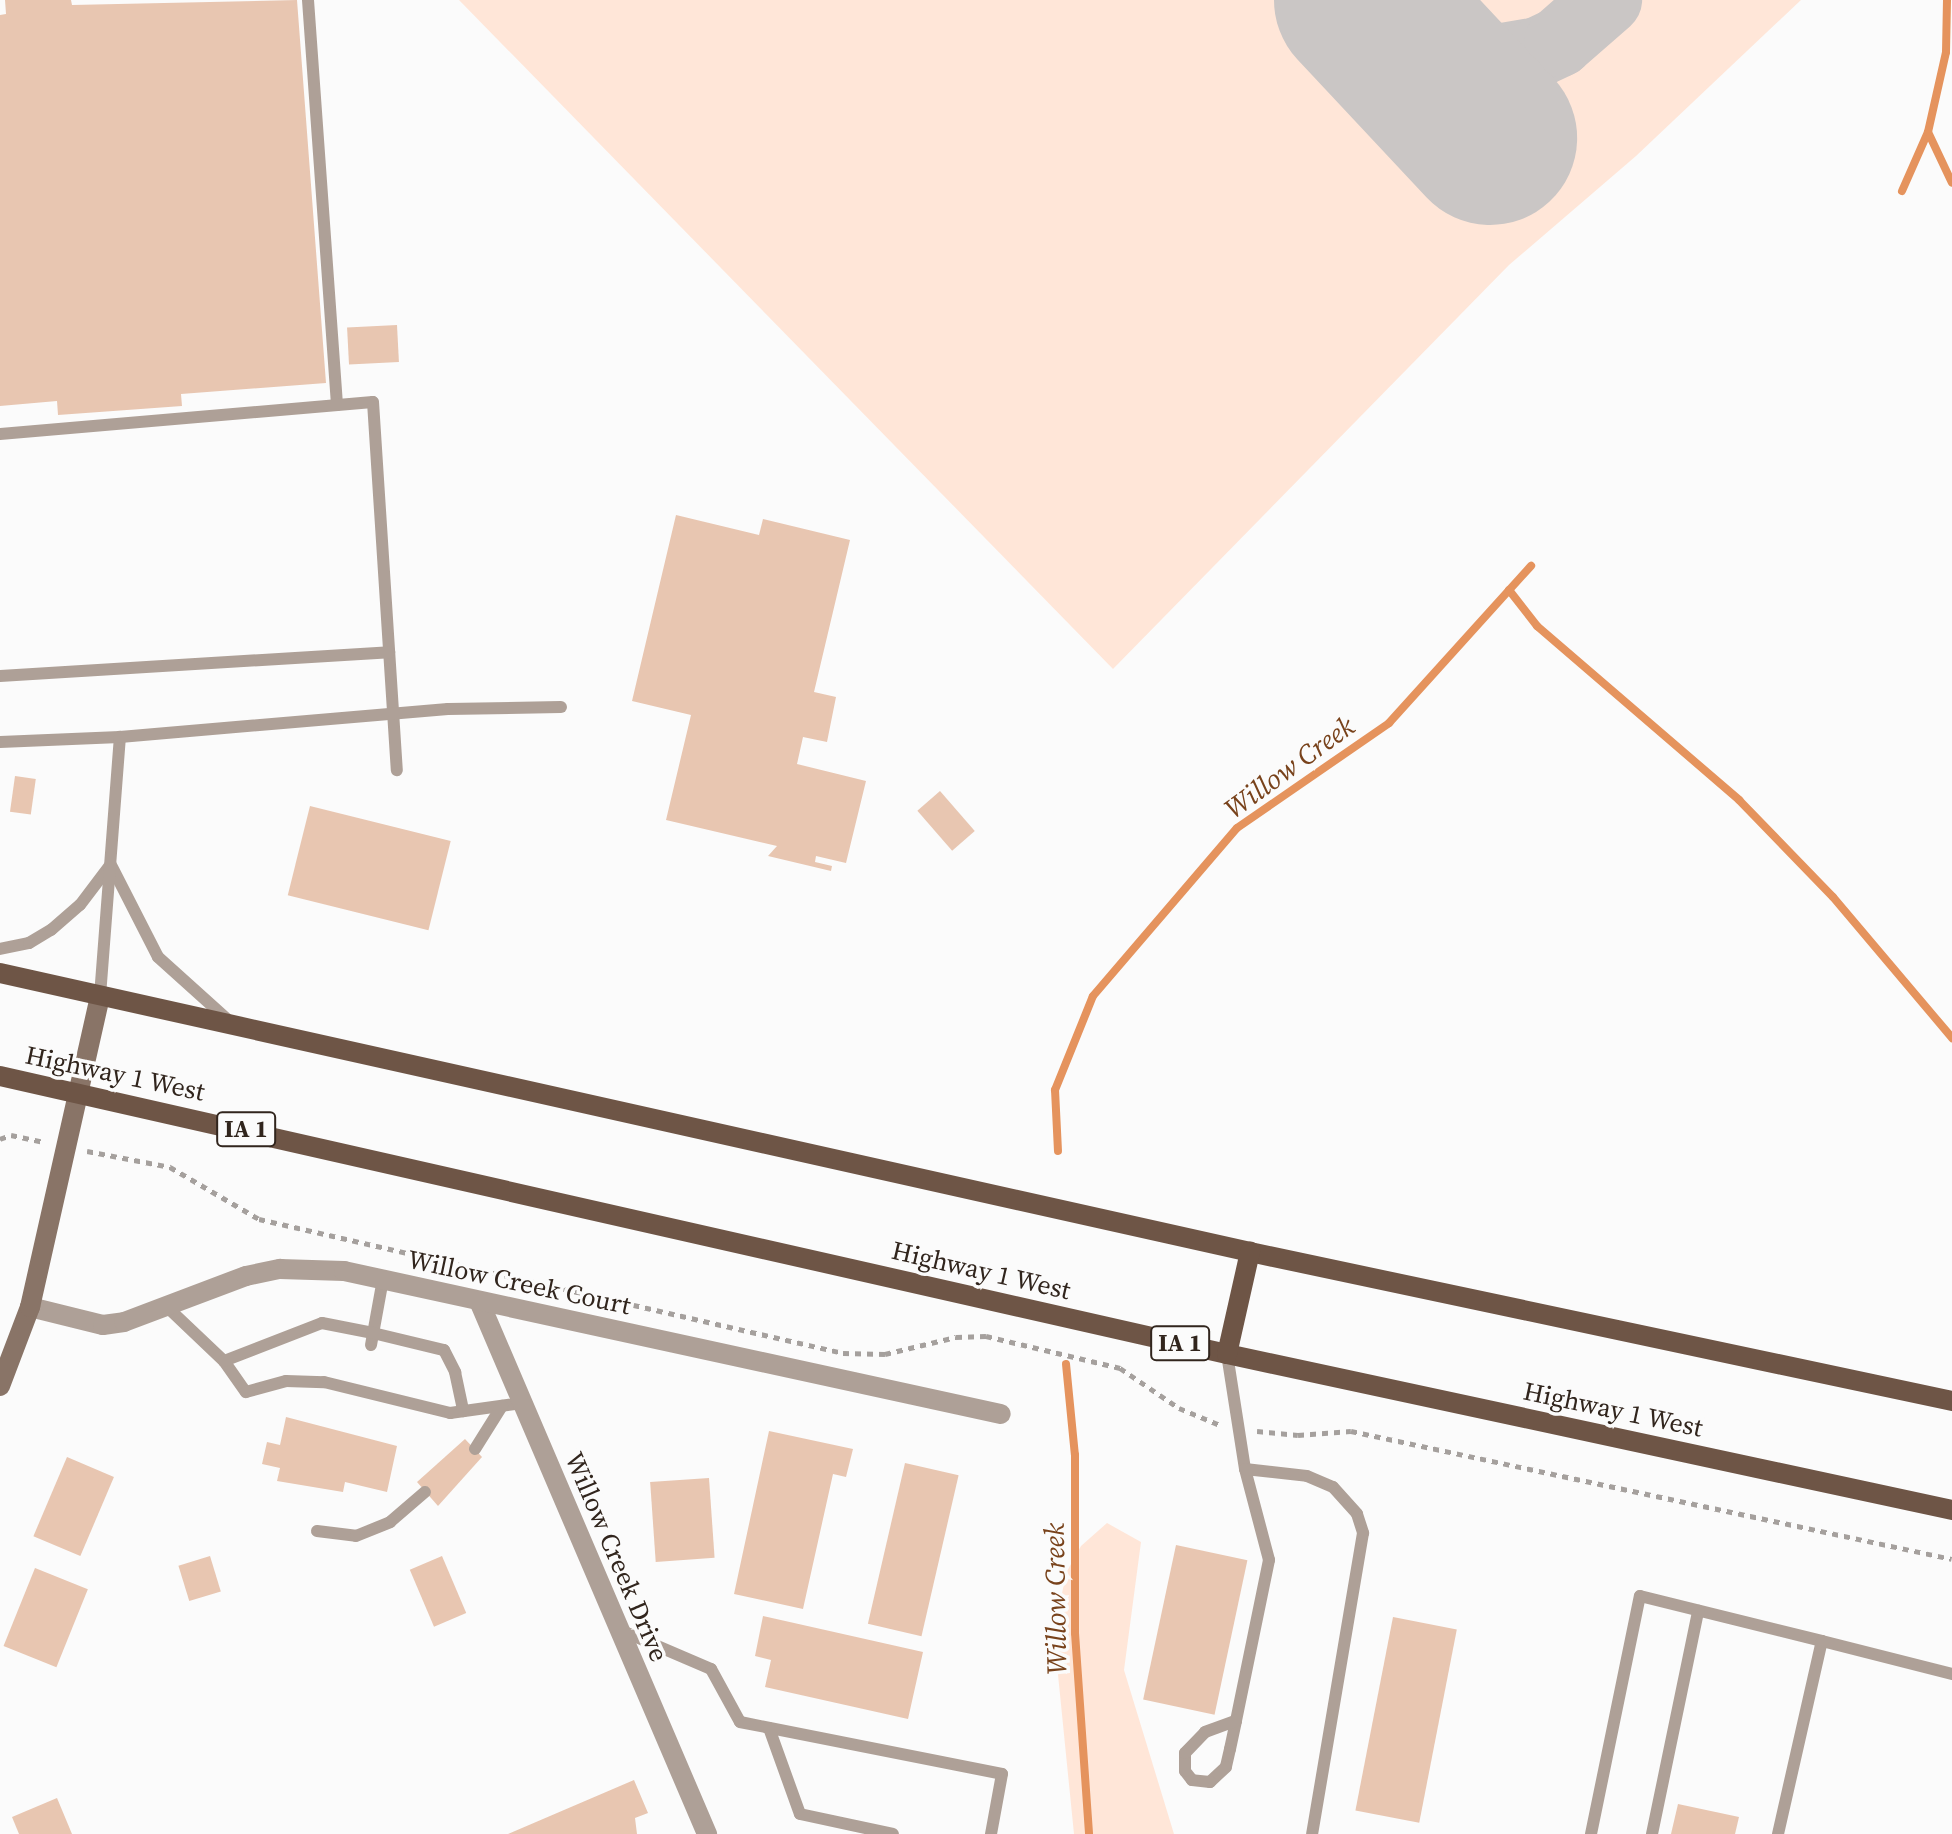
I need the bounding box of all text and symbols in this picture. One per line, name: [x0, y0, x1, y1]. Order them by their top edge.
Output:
water label: Willow Creek: [1218, 709, 1360, 825]
street label: Highway 1 West: [22, 1040, 208, 1108]
road number: IA 1: [216, 1109, 276, 1149]
street label: Highway 1 West: [888, 1235, 1074, 1307]
street label: Willow Creek Court: [405, 1244, 633, 1322]
road number: IA 1: [1150, 1323, 1210, 1363]
street label: Highway 1 West: [1520, 1376, 1706, 1444]
street label: Willow Creek Drive: [558, 1448, 674, 1666]
water label: Willow Creek: [1037, 1523, 1073, 1675]

